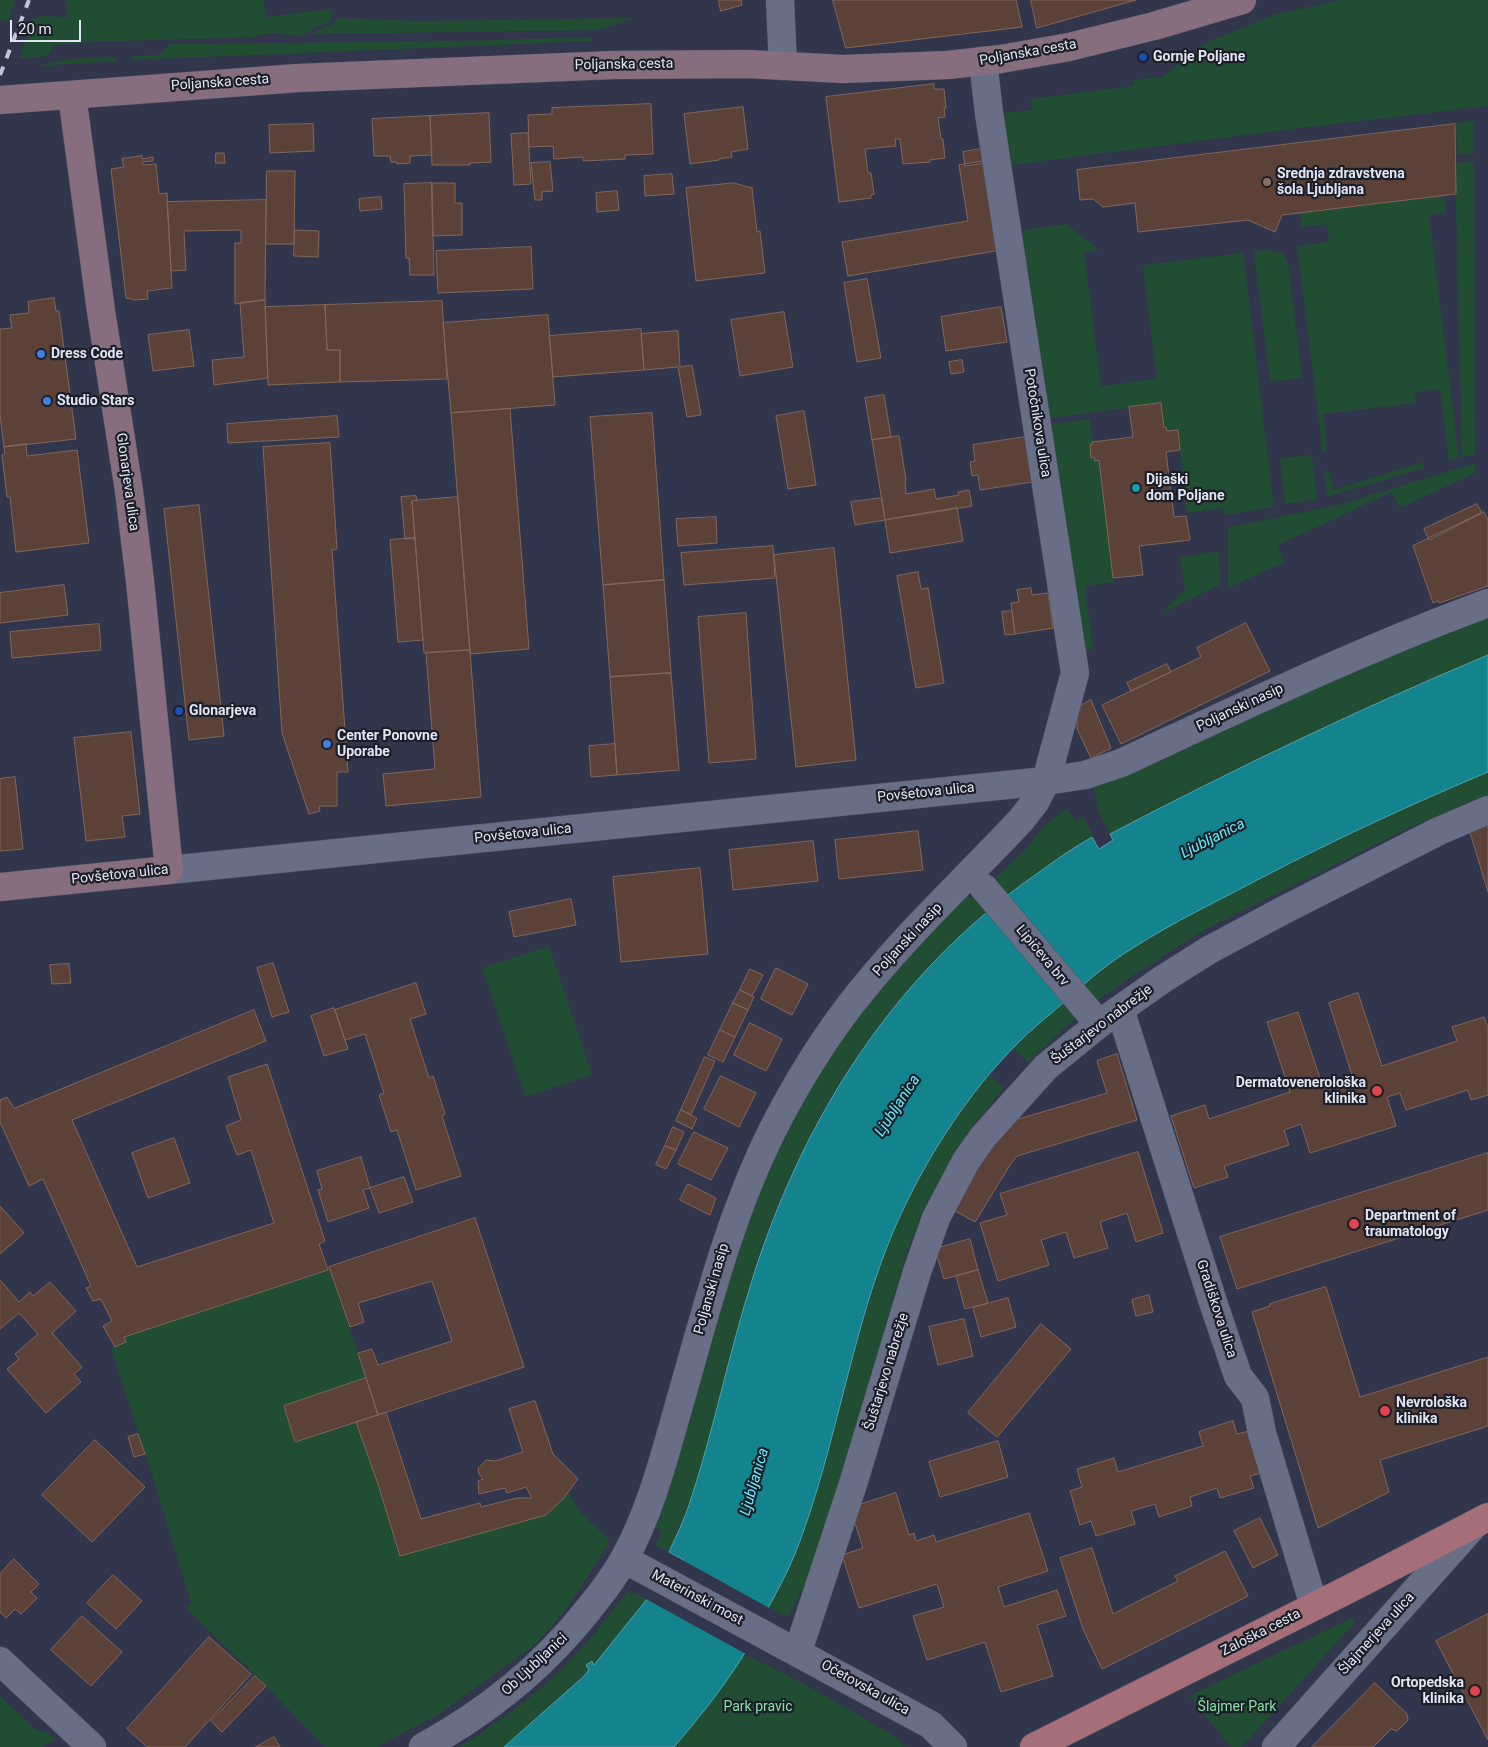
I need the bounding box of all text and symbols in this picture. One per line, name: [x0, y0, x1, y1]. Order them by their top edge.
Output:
scale bar: [12, 10, 84, 42]
text: 20 m: [18, 20, 52, 38]
street label: Poljanska cesta: [978, 36, 1078, 70]
place label: Gornje Poljane: [1153, 49, 1245, 65]
marker: Gornje Poljane: [1137, 51, 1149, 63]
street label: Poljanska cesta: [575, 56, 673, 74]
street label: Poljanska cesta: [170, 71, 270, 95]
place label: Srednja zdravstvena šola Ljubljana: [1277, 166, 1405, 198]
marker: Srednja zdravstvena šola Ljubljana: [1261, 176, 1273, 188]
place label: Dress Code: [51, 346, 123, 362]
marker: Dress Code: [35, 348, 47, 360]
street label: Potočnikova ulica: [1020, 367, 1054, 479]
place label: Studio Stars: [57, 393, 134, 409]
marker: Studio Stars: [41, 395, 53, 407]
street label: Glonarjeva ulica: [112, 432, 142, 532]
place label: Dijaški dom Poljane: [1146, 472, 1224, 504]
marker: Dijaški dom Poljane: [1130, 482, 1142, 494]
street label: Poljanski nasip: [1194, 681, 1286, 735]
place label: Glonarjeva: [189, 703, 256, 719]
marker: Glonarjeva: [173, 705, 185, 717]
place label: Center Ponovne Uporabe: [337, 728, 437, 760]
marker: Center Ponovne Uporabe: [321, 738, 333, 750]
street label: Povšetova ulica: [877, 780, 975, 806]
water label: Ljubljanica: [1178, 815, 1248, 863]
street label: Povšetova ulica: [474, 821, 572, 847]
street label: Povšetova ulica: [71, 862, 169, 888]
street label: Poljanski nasip: [870, 900, 946, 980]
street label: Lipičeva brv: [1012, 922, 1072, 990]
street label: Šuštarjevo nabrežje: [1048, 982, 1156, 1068]
water label: Ljubljanica: [872, 1072, 924, 1140]
place label: Dermatovenerološka klinika: [1236, 1075, 1366, 1108]
marker: Dermatovenerološka klinika: [1370, 1084, 1384, 1098]
place label: Department of traumatology: [1365, 1208, 1456, 1240]
marker: Department of traumatology: [1347, 1217, 1361, 1231]
street label: Poljanski nasip: [691, 1242, 733, 1336]
street label: Gradiškova ulica: [1192, 1258, 1240, 1360]
street label: Šuštarjevo nabrežje: [861, 1311, 913, 1433]
place label: Nevrološka klinika: [1396, 1395, 1467, 1428]
marker: Nevrološka klinika: [1378, 1404, 1392, 1418]
water label: Ljubljanica: [737, 1446, 773, 1518]
street label: Materinski most: [648, 1567, 746, 1629]
street label: Šlajmerjeva ulica: [1336, 1589, 1418, 1679]
street label: Zaloška cesta: [1218, 1606, 1304, 1660]
street label: Ob Ljubljanici: [499, 1630, 571, 1700]
street label: Očetovska ulica: [818, 1657, 912, 1719]
place label: Ortopedska klinika: [1391, 1675, 1464, 1708]
marker: Ortopedska klinika: [1468, 1684, 1482, 1698]
park label: Park pravic: [723, 1699, 793, 1715]
park label: Šlajmer Park: [1198, 1699, 1276, 1715]

